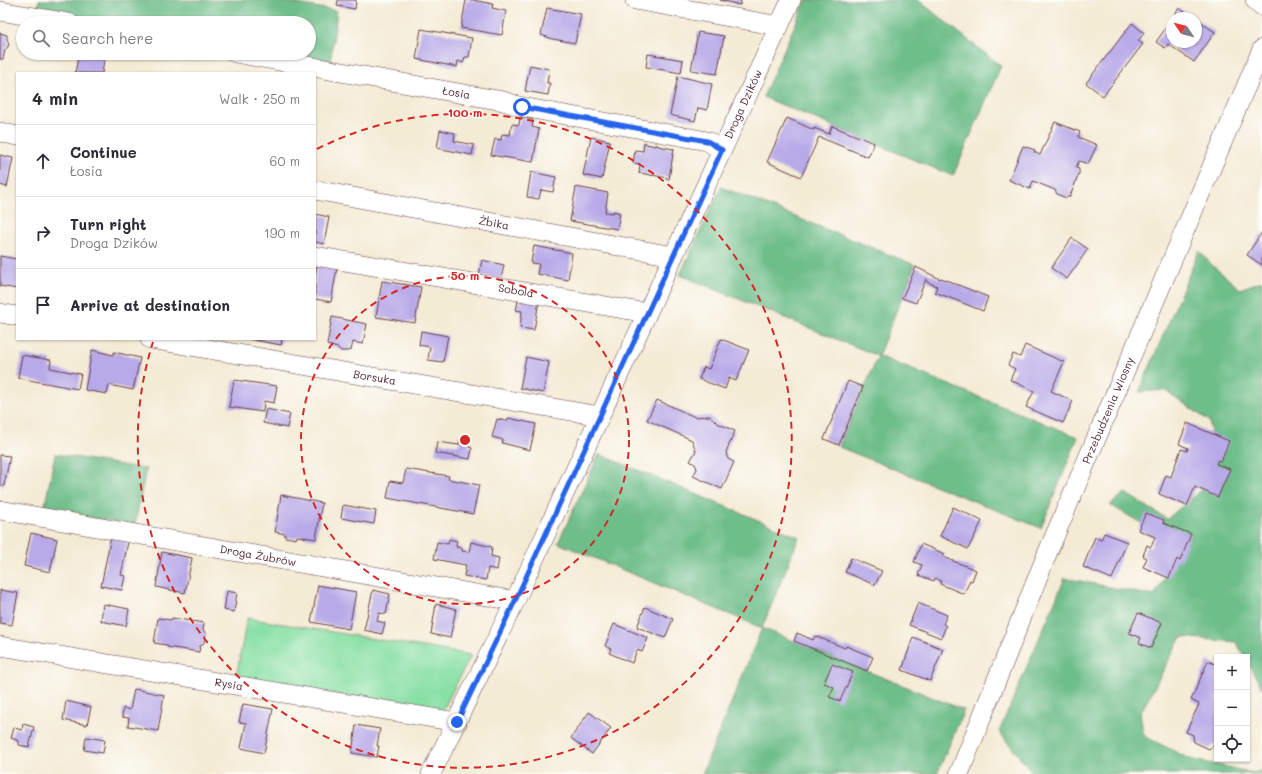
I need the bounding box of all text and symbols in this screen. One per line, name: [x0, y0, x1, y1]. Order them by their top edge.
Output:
north arrow: [1166, 12, 1202, 48]
search box: [16, 16, 316, 60]
icon: search: [30, 27, 52, 49]
text: Search here: [62, 28, 153, 48]
street label: Droga Dzików: [720, 67, 765, 141]
street label: Łosia: [441, 82, 472, 102]
text: 4 min: [32, 87, 78, 109]
text: Walk · 250 m: [219, 90, 300, 107]
route start: [513, 98, 531, 116]
text: 100 m: [448, 104, 482, 120]
text: Continue: [70, 142, 137, 162]
icon: ahead: [32, 150, 54, 172]
text: 60 m: [270, 152, 300, 169]
text: Łosia: [70, 162, 103, 179]
street label: Żbika: [478, 212, 511, 233]
text: Turn right: [70, 214, 147, 234]
icon: right: [32, 222, 54, 244]
text: 190 m: [264, 224, 300, 241]
text: Droga Dzików: [70, 234, 158, 251]
text: 50 m: [451, 267, 479, 283]
street label: Sobola: [497, 280, 535, 300]
icon: arrive: [32, 294, 54, 316]
text: Arrive at destination: [70, 295, 230, 315]
street label: Przebudzenia Wiosny: [1078, 354, 1137, 466]
street label: Borsuka: [352, 366, 397, 388]
centre of rings: [458, 433, 472, 447]
street label: Droga Żubrów: [219, 541, 298, 569]
map controls: [1214, 654, 1250, 762]
button: +: [1214, 654, 1250, 690]
street label: Rysia: [214, 674, 244, 693]
button: −: [1214, 690, 1250, 726]
route end: [448, 713, 466, 731]
button: locate: [1214, 726, 1250, 762]

